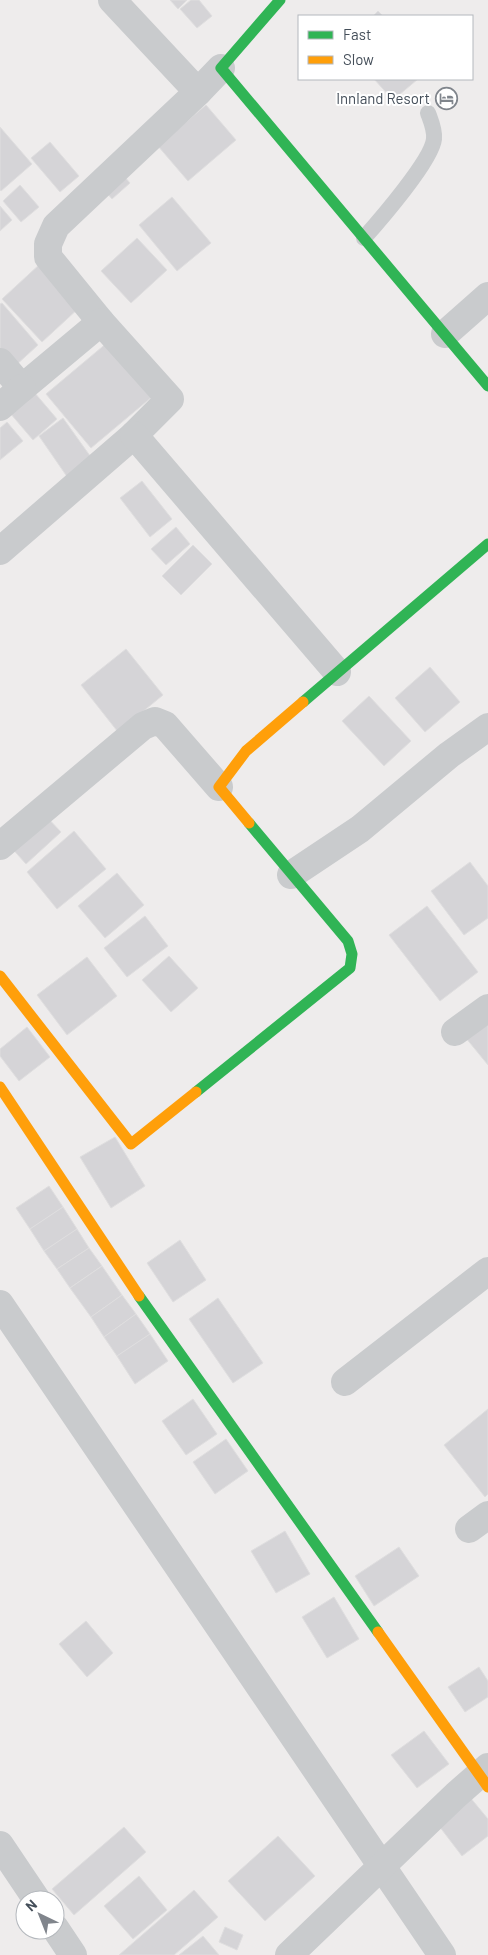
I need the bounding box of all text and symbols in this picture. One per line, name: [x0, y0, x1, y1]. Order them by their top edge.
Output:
legend: [298, 15, 473, 80]
text: Fast: [343, 25, 371, 43]
text: Slow: [343, 50, 374, 68]
hotel icon: Innland Resort: [434, 86, 458, 110]
place label: Innland Resort: [336, 89, 430, 107]
north arrow: [15, 1890, 65, 1940]
text: N: [22, 1896, 40, 1915]

